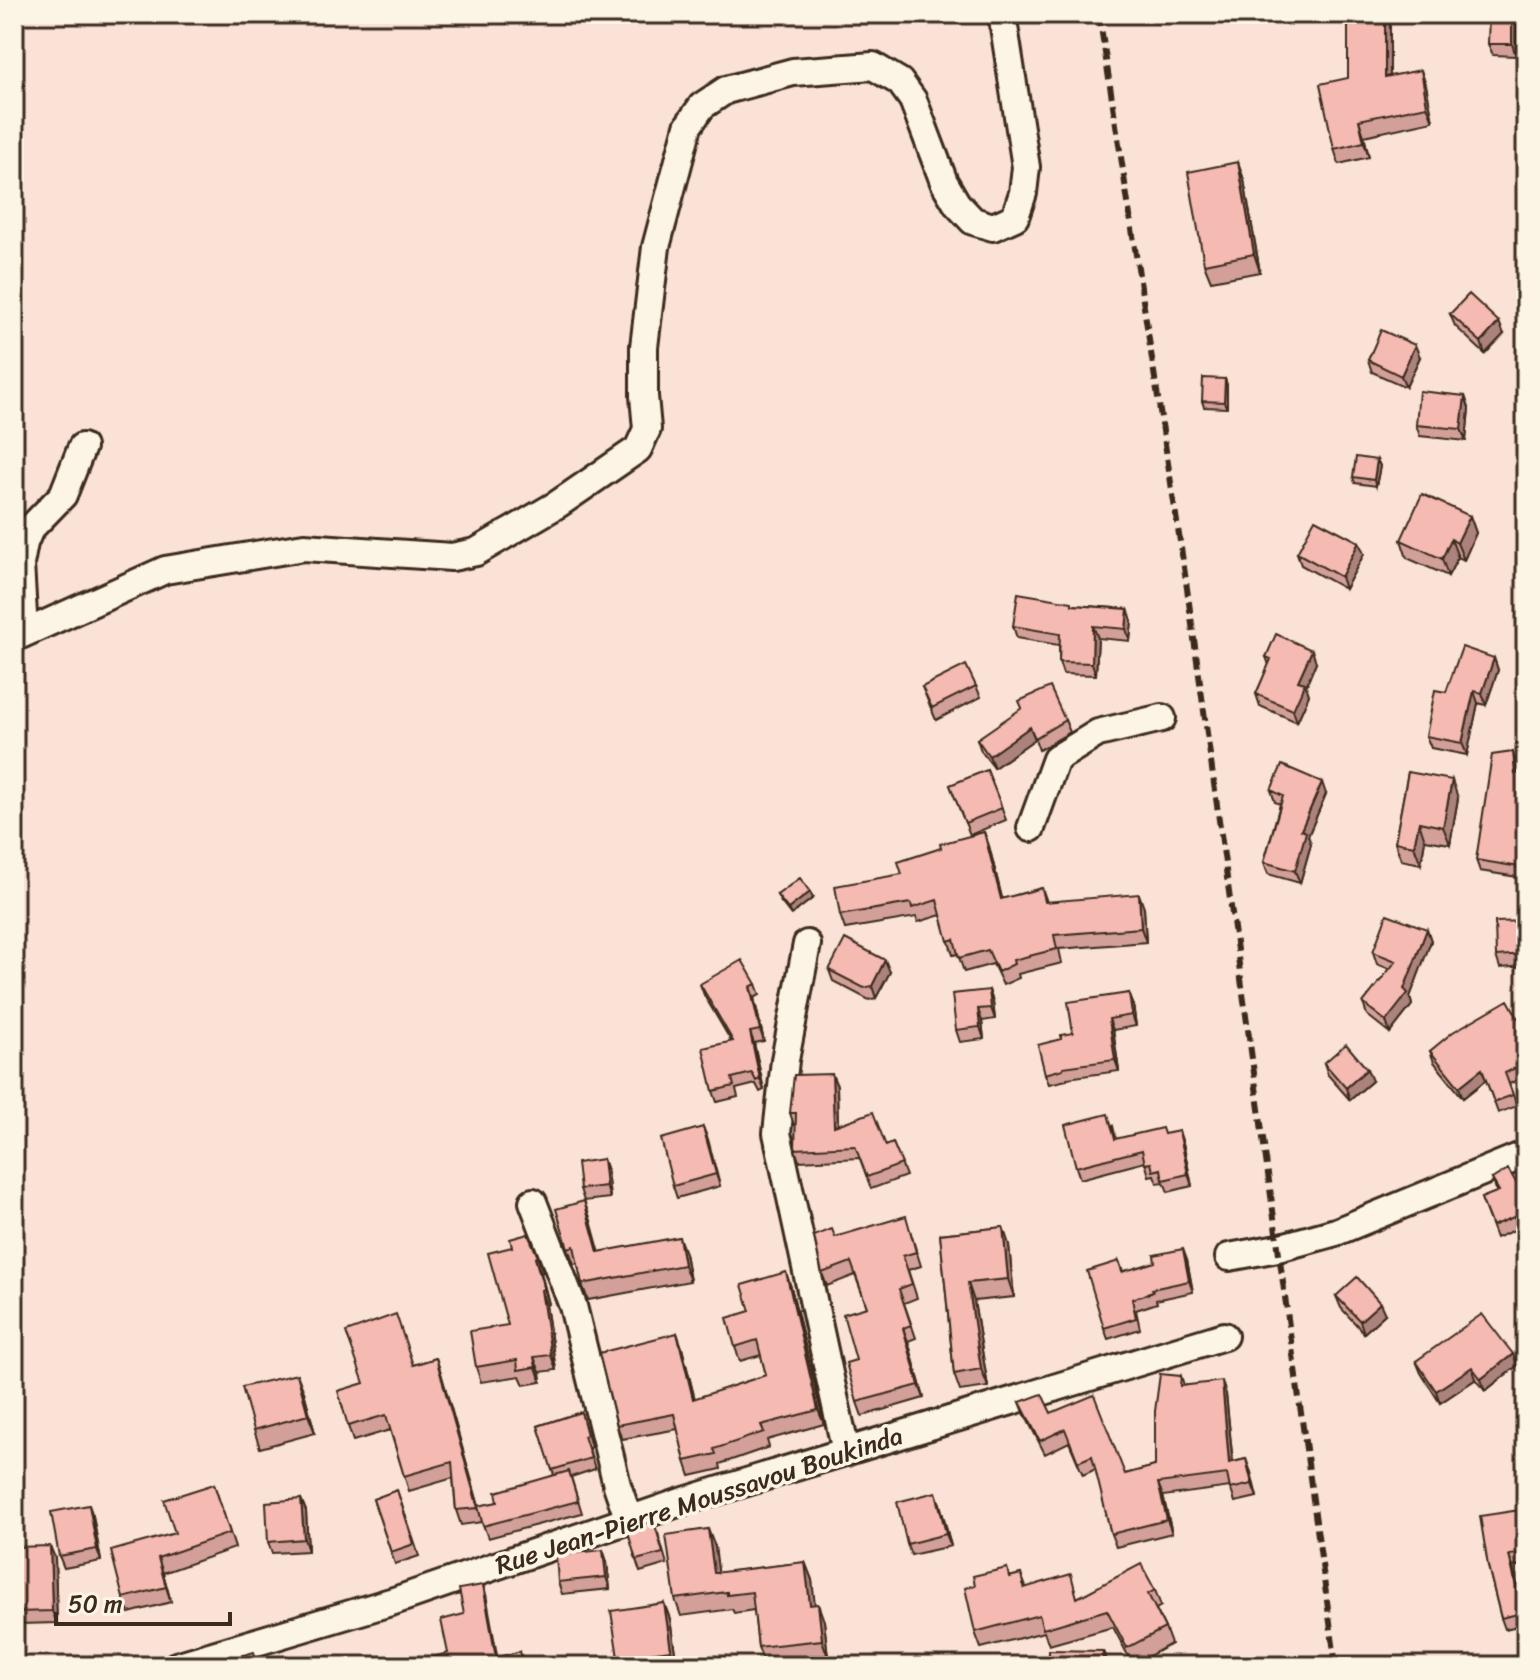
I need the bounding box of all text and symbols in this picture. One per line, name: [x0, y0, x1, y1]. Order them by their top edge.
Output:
street label: Rue Jean-Pierre Moussavou Boukinda: [489, 1412, 909, 1588]
scale bar: [56, 1576, 230, 1626]
text: 50 m: [68, 1583, 123, 1625]

